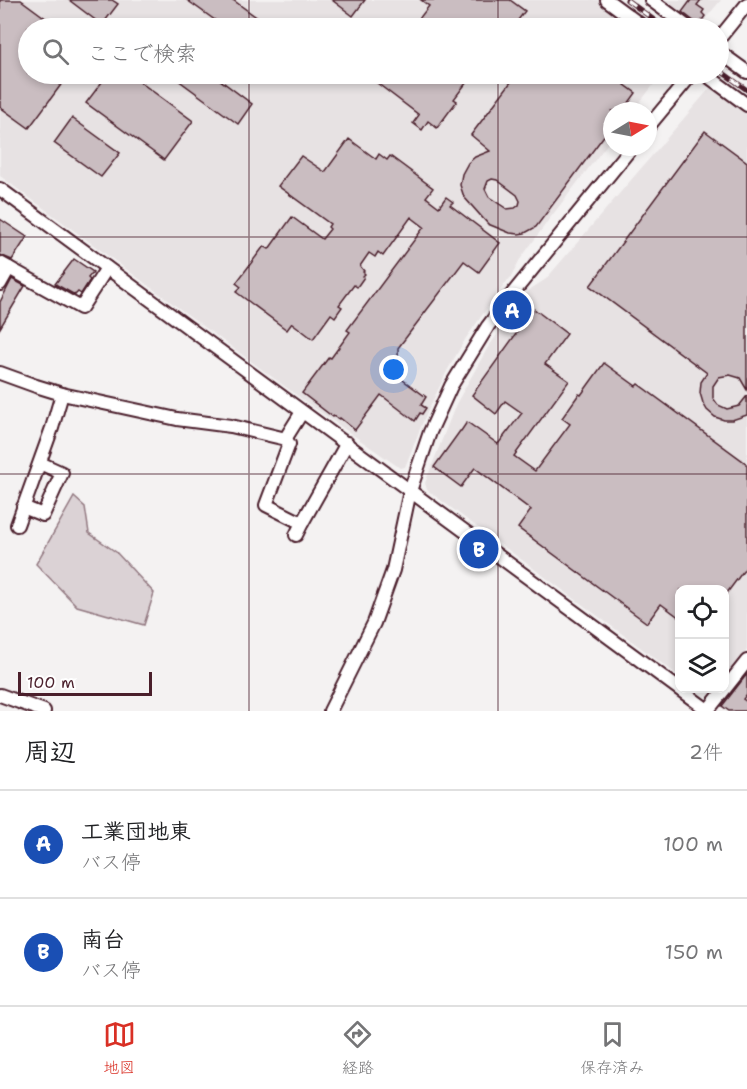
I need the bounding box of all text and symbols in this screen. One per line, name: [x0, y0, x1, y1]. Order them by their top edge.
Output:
search box: [18, 18, 729, 84]
icon: search: [39, 35, 72, 68]
text: ここで検索: [87, 39, 197, 68]
north arrow: [603, 102, 657, 156]
pin: A: [492, 288, 532, 332]
your location: [379, 355, 408, 384]
pin: B: [460, 526, 498, 572]
map controls: [675, 585, 729, 693]
button: locate: [675, 585, 729, 639]
button: layers: [675, 639, 729, 693]
scale bar: [18, 669, 152, 696]
text: 100 m: [27, 672, 75, 693]
text: 周辺: [24, 734, 76, 769]
text: 2件: [689, 739, 723, 765]
text: 工業団地東: [81, 817, 191, 846]
text: A: [36, 831, 51, 857]
text: 100 m: [663, 831, 723, 857]
text: バス停: [81, 849, 141, 875]
text: 南台: [81, 925, 125, 954]
text: B: [37, 939, 50, 965]
text: 150 m: [665, 939, 723, 965]
text: バス停: [81, 957, 141, 983]
tab: 地図: [103, 1018, 136, 1078]
tab: 経路: [341, 1018, 374, 1078]
tab: 保存済み: [580, 1018, 644, 1078]

